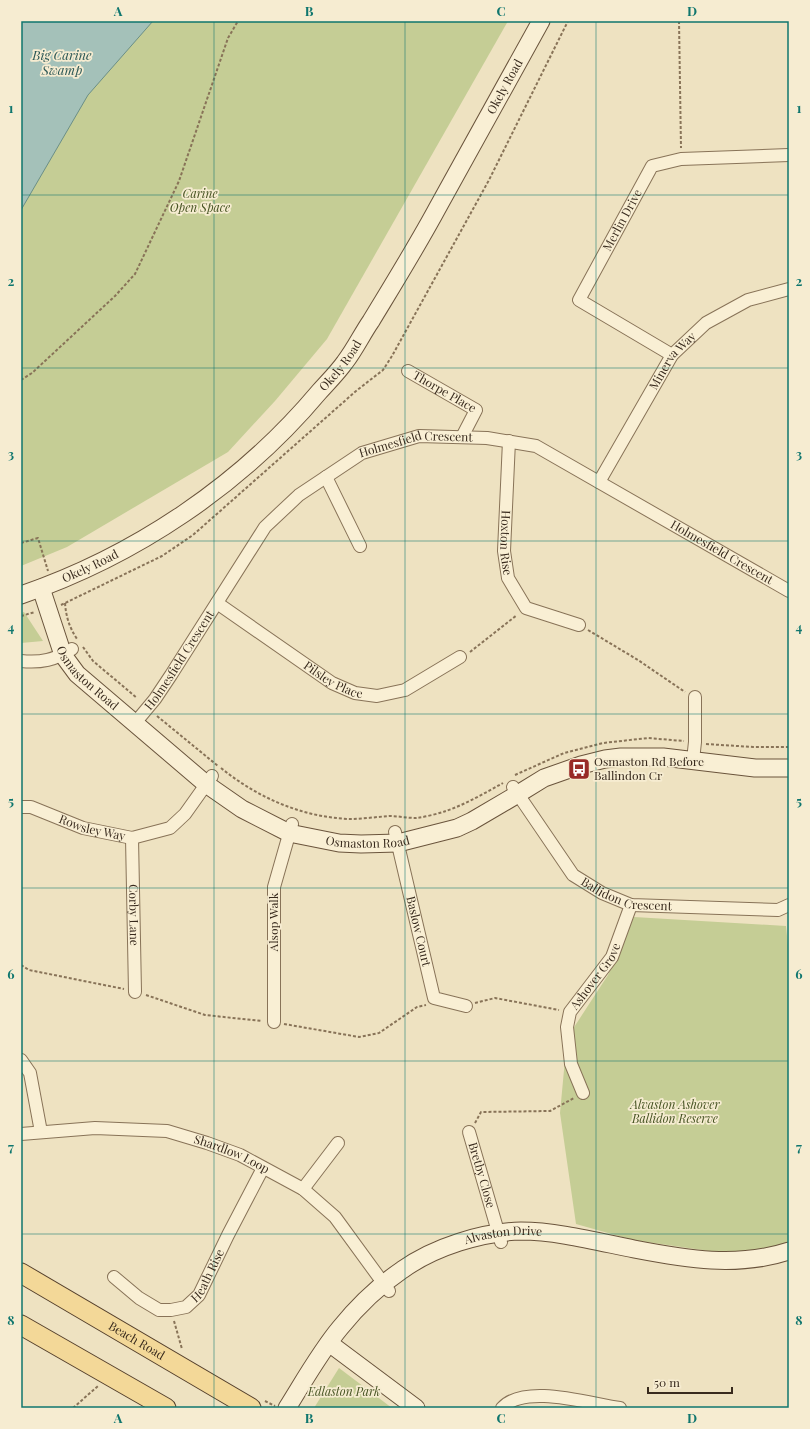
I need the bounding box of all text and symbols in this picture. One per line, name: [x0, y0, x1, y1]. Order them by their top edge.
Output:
text: A: [113, 2, 123, 19]
text: B: [305, 2, 314, 19]
text: C: [496, 2, 506, 19]
text: D: [687, 2, 697, 19]
water label: Big Carine Swamp: [31, 46, 92, 78]
street label: Okely Road: [482, 56, 526, 117]
text: 1: [9, 99, 14, 116]
text: 1: [797, 99, 802, 116]
park label: Carine Open Space: [170, 185, 230, 215]
street label: Merlin Drive: [598, 186, 645, 253]
text: 2: [8, 272, 15, 289]
text: 2: [796, 272, 803, 289]
street label: Minerva Way: [645, 328, 699, 392]
street label: Okely Road: [315, 337, 365, 394]
street label: Thorpe Place: [410, 367, 480, 416]
street label: Holmesfield Crescent: [357, 427, 474, 460]
text: 3: [8, 445, 14, 462]
text: 3: [796, 445, 802, 462]
street label: Hoxton Rise: [497, 510, 516, 576]
street label: Holmesfield Crescent: [668, 516, 777, 588]
street label: Okely Road: [59, 545, 121, 586]
street label: Holmesfield Crescent: [140, 606, 217, 713]
text: 4: [8, 618, 15, 635]
text: 4: [796, 618, 803, 635]
street label: Osmaston Road: [54, 644, 123, 713]
street label: Pilsley Place: [301, 657, 364, 701]
place label: Osmaston Rd Before Ballindon Cr: [594, 753, 704, 783]
bus stop icon: Osmaston Rd Before Ballindon Cr: [566, 756, 592, 782]
text: 5: [8, 792, 14, 809]
text: 5: [796, 792, 802, 809]
street label: Rowsley Way: [57, 810, 127, 844]
street label: Osmaston Road: [324, 831, 411, 851]
street label: Ballidon Crescent: [578, 873, 673, 913]
street label: Corby Lane: [126, 884, 143, 946]
street label: Alsop Walk: [265, 892, 281, 952]
street label: Baslow Court: [403, 894, 435, 969]
street label: Ashover Grove: [565, 941, 623, 1013]
text: 6: [7, 965, 15, 982]
text: 6: [795, 965, 803, 982]
park label: Alvaston Ashover Ballidon Reserve: [628, 1096, 720, 1126]
street label: Shardlow Loop: [192, 1131, 273, 1176]
text: 7: [8, 1138, 14, 1155]
text: 7: [796, 1138, 802, 1155]
street label: Bretby Close: [465, 1140, 500, 1210]
street label: Alvaston Drive: [461, 1222, 543, 1247]
street label: Heath Rise: [187, 1246, 227, 1306]
text: 8: [7, 1311, 15, 1328]
text: 8: [795, 1311, 803, 1328]
street label: Beach Road: [106, 1317, 168, 1363]
scale bar: [648, 1369, 732, 1395]
text: 50 m: [654, 1374, 680, 1390]
park label: Edlaston Park: [307, 1383, 380, 1399]
text: A: [113, 1409, 123, 1426]
text: B: [305, 1409, 314, 1426]
text: C: [496, 1409, 506, 1426]
text: D: [687, 1409, 697, 1426]

